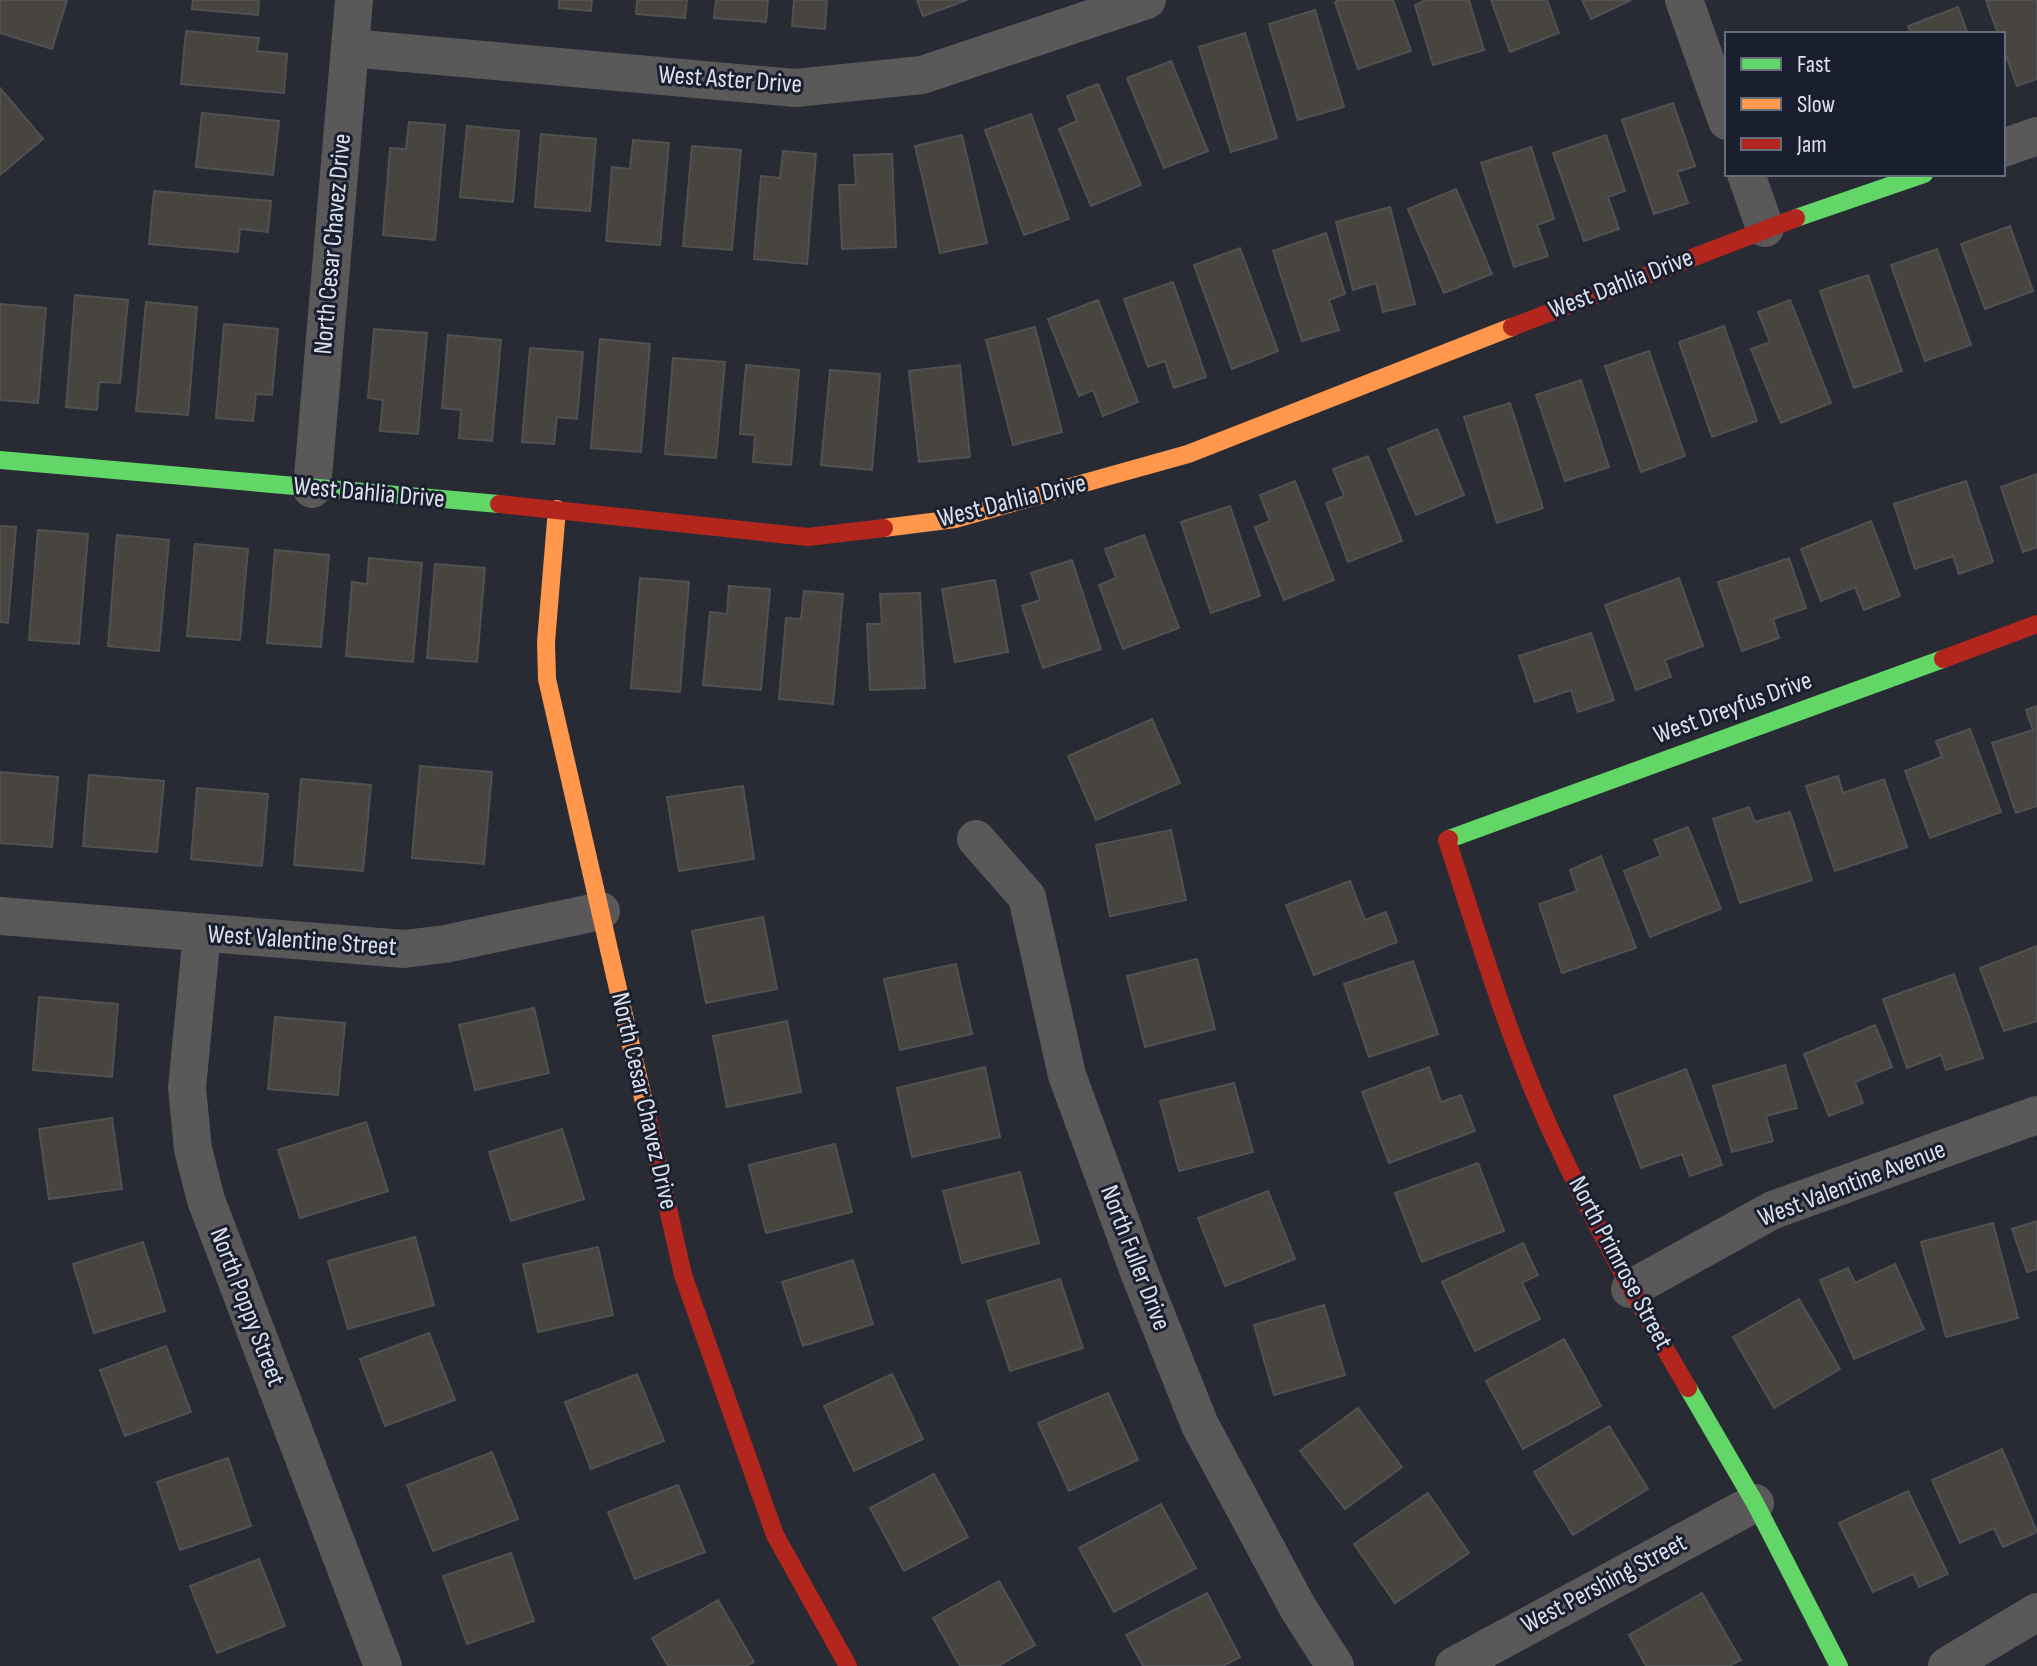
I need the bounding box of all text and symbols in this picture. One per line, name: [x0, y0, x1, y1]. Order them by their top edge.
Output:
legend: [1725, 32, 2005, 176]
text: Fast: [1797, 50, 1831, 79]
street label: West Aster Drive: [657, 60, 803, 100]
text: Slow: [1797, 90, 1835, 119]
text: Jam: [1796, 130, 1827, 159]
street label: North Cesar Chavez Drive: [308, 132, 358, 356]
street label: West Dahlia Drive: [1545, 242, 1697, 326]
street label: West Dahlia Drive: [935, 468, 1089, 534]
street label: West Dahlia Drive: [292, 471, 446, 515]
street label: West Dreyfus Drive: [1650, 665, 1816, 751]
street label: West Valentine Street: [207, 919, 398, 963]
street label: North Cesar Chavez Drive: [604, 990, 684, 1212]
street label: West Valentine Avenue: [1754, 1134, 1950, 1234]
street label: North Primrose Street: [1561, 1171, 1679, 1355]
street label: North Fuller Drive: [1093, 1181, 1177, 1335]
street label: North Poppy Street: [203, 1223, 291, 1391]
street label: West Pershing Street: [1516, 1527, 1692, 1641]

